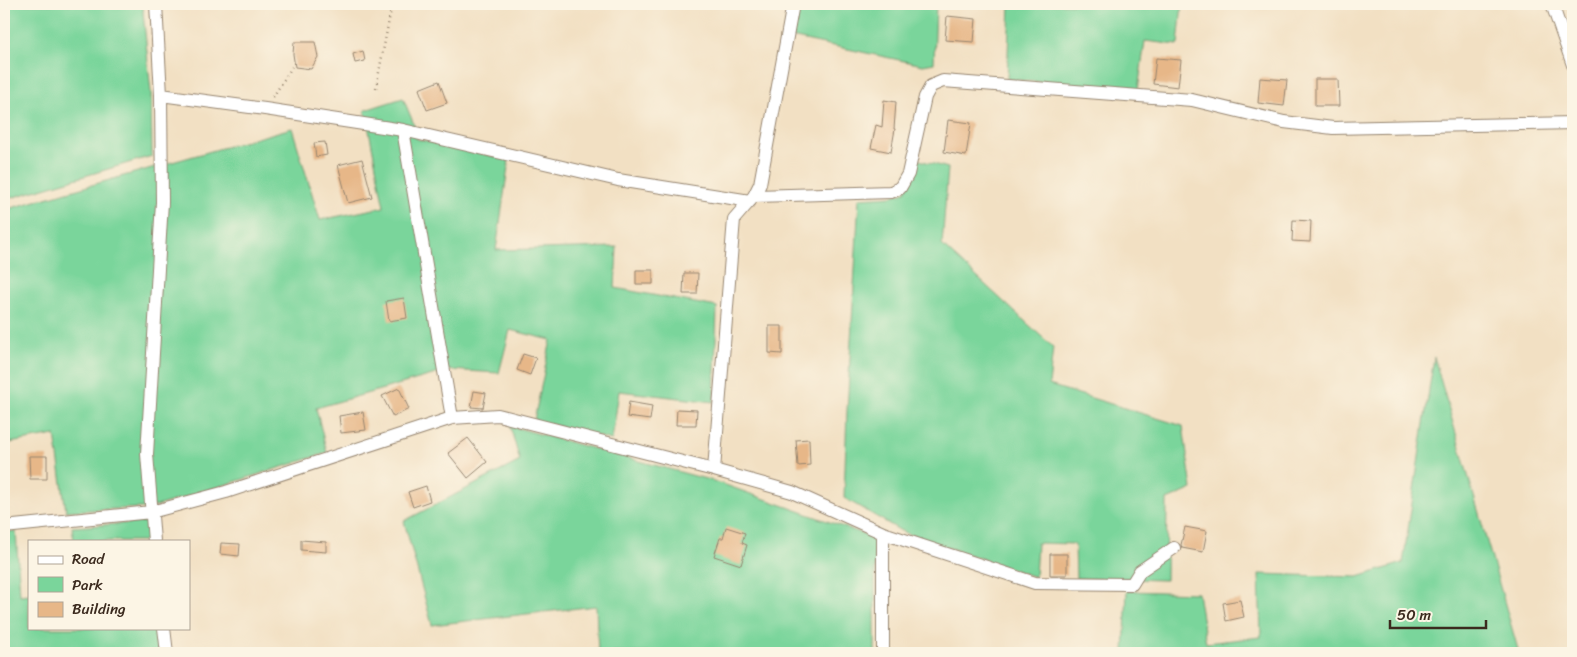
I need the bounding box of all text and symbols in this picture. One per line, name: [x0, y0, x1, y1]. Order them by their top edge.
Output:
legend: [28, 540, 190, 630]
text: Road: [72, 546, 105, 572]
text: Park: [72, 572, 103, 598]
text: Building: [72, 596, 126, 622]
scale bar: [1390, 597, 1486, 629]
text: 50 m: [1397, 602, 1432, 628]

